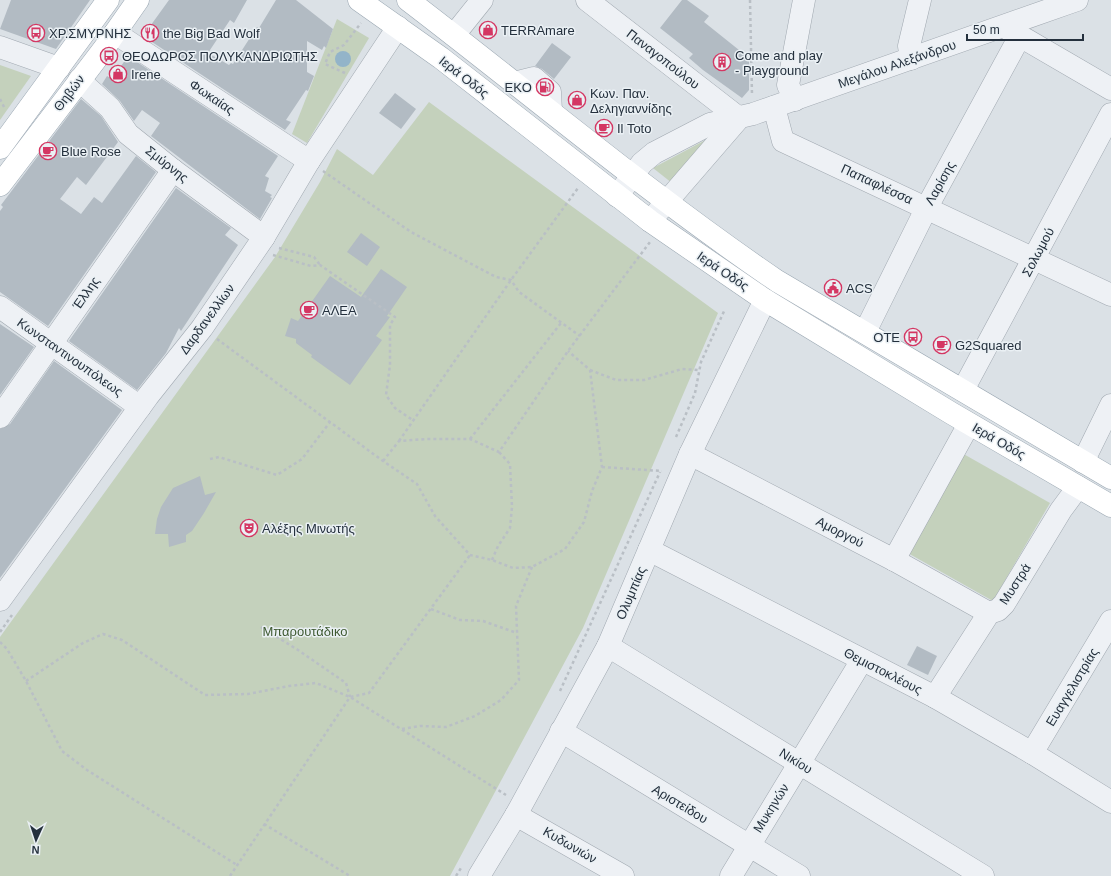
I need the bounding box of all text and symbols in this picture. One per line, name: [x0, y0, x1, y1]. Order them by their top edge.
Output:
scale bar: [967, 16, 1083, 42]
shop icon: TERRAmare: [478, 20, 498, 40]
bus stop icon: ΧΡ.ΣΜΥΡΝΗΣ: [26, 23, 46, 43]
restaurant icon: the Big Bad Wolf: [140, 23, 160, 43]
place label: TERRAmare: [501, 23, 575, 38]
text: 50 m: [973, 23, 1000, 37]
place label: ΧΡ.ΣΜΥΡΝΗΣ: [49, 26, 131, 41]
place label: the Big Bad Wolf: [163, 26, 260, 41]
street label: Παναγοπούλου: [624, 26, 702, 92]
street label: Μεγάλου Αλεξάνδρου: [836, 37, 958, 91]
bus stop icon: ΘΕΟΔΩΡΟΣ ΠΟΛΥΚΑΝΔΡΙΩΤΗΣ: [99, 46, 119, 66]
place label: Come and play - Playground: [735, 48, 823, 78]
place label: ΘΕΟΔΩΡΟΣ ΠΟΛΥΚΑΝΔΡΙΩΤΗΣ: [122, 49, 318, 64]
building icon: Come and play - Playground: [712, 52, 732, 72]
street label: Ιερά Οδός: [436, 53, 492, 101]
shop icon: Irene: [108, 64, 128, 84]
place label: Irene: [131, 67, 161, 82]
street label: Θηβών: [51, 72, 87, 114]
street label: Φωκαίας: [187, 77, 237, 117]
fuel station icon: EKO: [535, 77, 555, 97]
place label: EKO: [505, 80, 532, 95]
place label: Κων. Παν. Δεληγιαννίδης: [590, 86, 672, 116]
shop icon: Κων. Παν. Δεληγιαννίδης: [567, 90, 587, 110]
cafe icon: Il Toto: [594, 118, 614, 138]
place label: Il Toto: [617, 121, 651, 136]
cafe icon: Blue Rose: [38, 141, 58, 161]
street label: Σμύρνης: [143, 143, 191, 185]
place label: Blue Rose: [61, 144, 121, 159]
street label: Λαρίσης: [922, 158, 958, 208]
street label: Παπαφλέσσα: [839, 161, 916, 207]
street label: Σολωμού: [1019, 225, 1057, 279]
street label: Ιερά Οδός: [694, 248, 752, 294]
street label: Έλλης: [69, 274, 103, 313]
public building icon: ACS: [823, 278, 843, 298]
street label: Δαρδανελλίων: [176, 281, 238, 357]
place label: ACS: [846, 281, 873, 296]
cafe icon: ΑΛΕΑ: [299, 300, 319, 320]
place label: ΑΛΕΑ: [322, 303, 357, 318]
street label: Κωνσταντινουπόλεως: [14, 315, 126, 399]
bus stop icon: ΟΤΕ: [903, 327, 923, 347]
place label: ΟΤΕ: [873, 330, 900, 345]
cafe icon: G2Squared: [932, 335, 952, 355]
place label: G2Squared: [955, 338, 1022, 353]
street label: Ιερά Οδός: [970, 420, 1028, 462]
street label: Αμοργού: [814, 514, 866, 550]
theatre icon: Αλέξης Μινωτής: [239, 518, 259, 538]
place label: Αλέξης Μινωτής: [262, 521, 355, 536]
street label: Μυστρά: [996, 560, 1034, 607]
street label: Ολυμπίας: [613, 564, 649, 622]
park label: Μπαρουτάδικο: [262, 624, 348, 639]
street label: Θεμιστοκλέους: [841, 645, 925, 697]
street label: Ευαγγελιστρίας: [1043, 645, 1101, 729]
street label: Νικίου: [777, 745, 815, 777]
street label: Μυκηνών: [750, 781, 792, 835]
street label: Αριστείδου: [649, 782, 711, 826]
north arrow: [16, 820, 56, 860]
street label: Κυδωνιών: [541, 824, 599, 866]
text: N: [31, 844, 40, 856]

